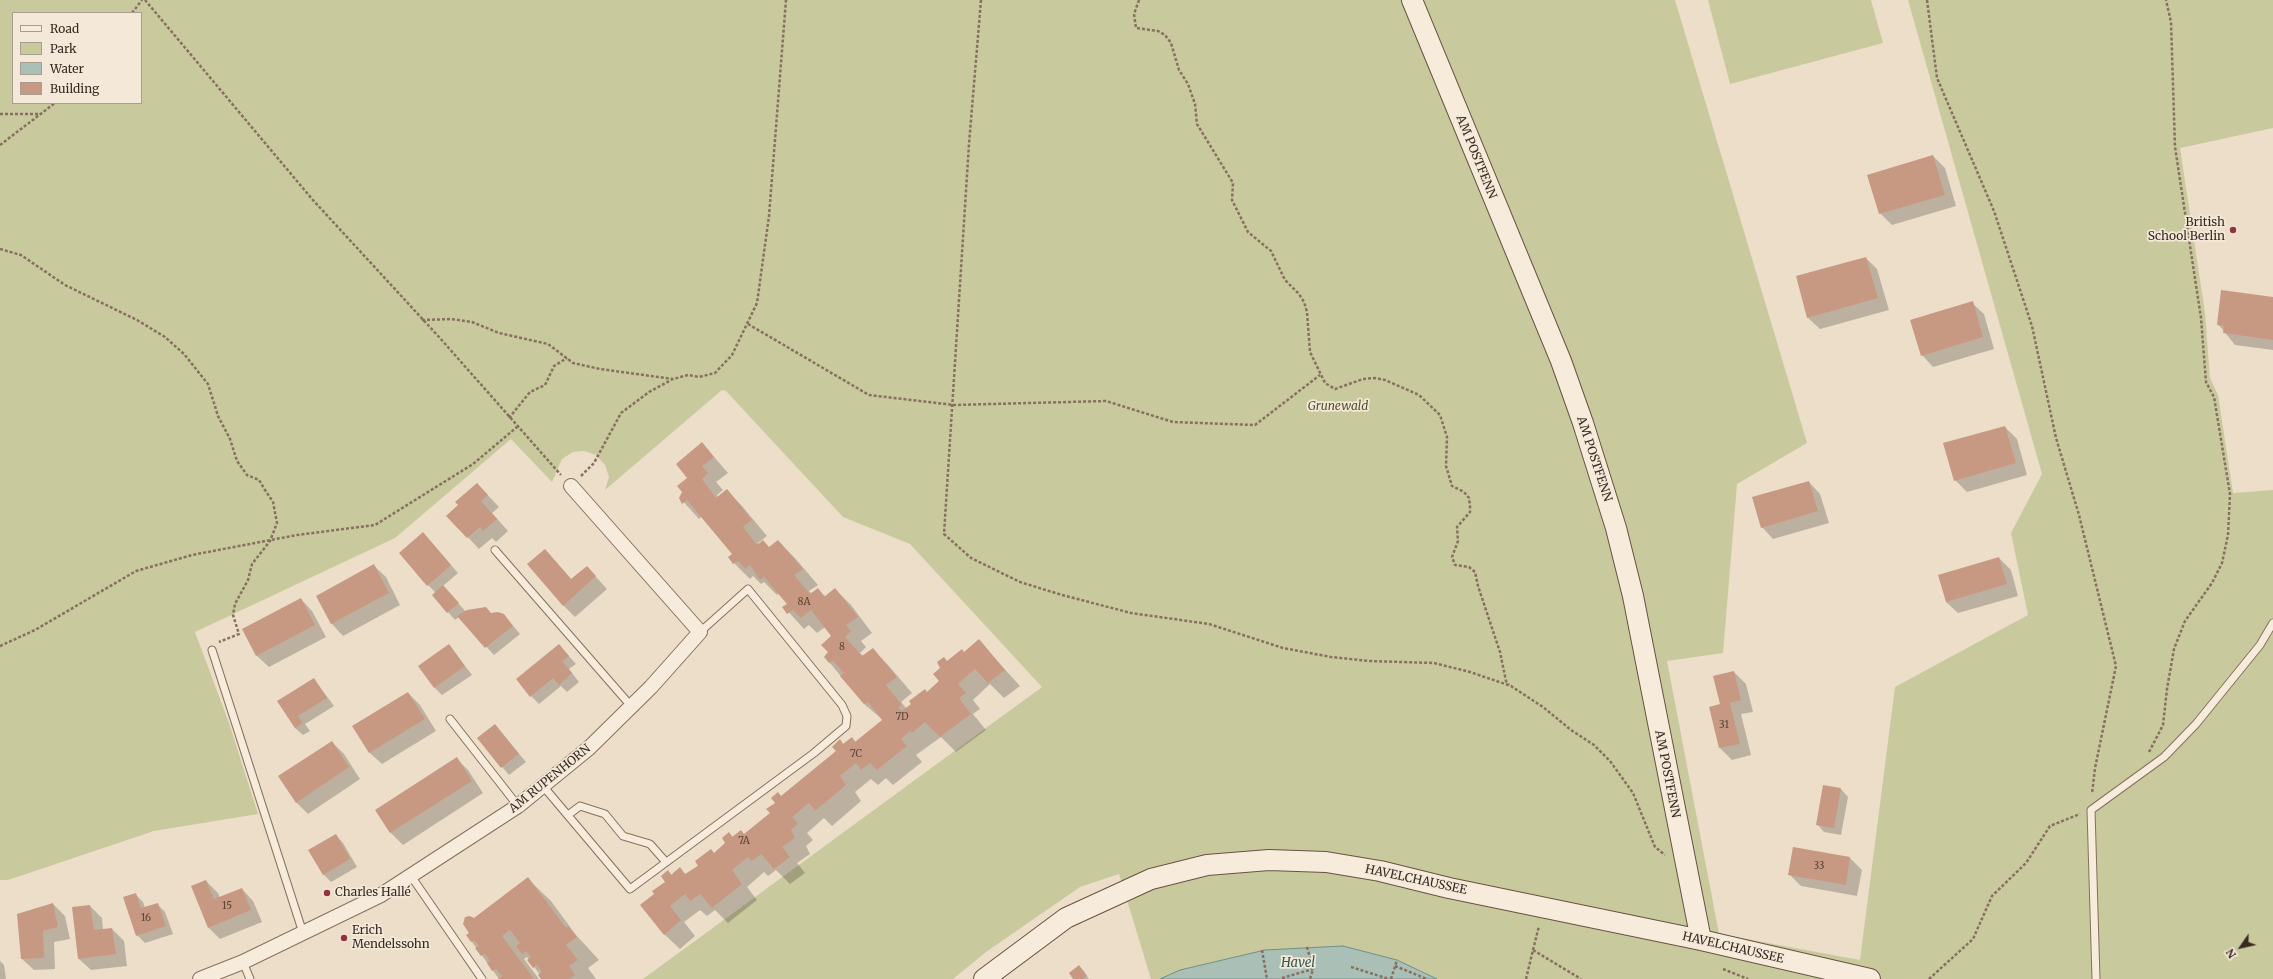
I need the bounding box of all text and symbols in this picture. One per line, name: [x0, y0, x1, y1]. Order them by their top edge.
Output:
legend: [12, 12, 142, 104]
text: Road: [50, 21, 79, 36]
text: Park: [50, 41, 77, 56]
text: Water: [50, 61, 84, 76]
text: Building: [50, 81, 99, 96]
street label: AM POSTFENN: [1453, 113, 1499, 201]
place label: British School Berlin: [2148, 216, 2225, 244]
marker: British School Berlin: [2228, 225, 2238, 235]
park label: Grunewald: [1308, 400, 1368, 414]
street label: AM POSTFENN: [1573, 414, 1615, 504]
house number: 8A: [798, 596, 810, 608]
house number: 8: [839, 641, 845, 653]
house number: 7D: [895, 711, 909, 723]
house number: 31: [1719, 719, 1729, 731]
street label: AM POSTFENN: [1651, 729, 1683, 819]
street label: AM RUPENHORN: [506, 742, 594, 816]
house number: 7C: [850, 748, 862, 760]
house number: 7A: [738, 835, 750, 847]
house number: 33: [1814, 860, 1824, 872]
street label: HAVELCHAUSSEE: [1364, 862, 1468, 898]
place label: Charles Hallé: [335, 886, 411, 900]
marker: Charles Hallé: [322, 888, 332, 898]
house number: 15: [222, 900, 232, 912]
house number: 16: [141, 912, 151, 924]
place label: Erich Mendelssohn: [352, 924, 430, 952]
north arrow: [2221, 927, 2261, 967]
street label: HAVELCHAUSSEE: [1681, 929, 1785, 967]
marker: Erich Mendelssohn: [339, 933, 349, 943]
text: N: [2223, 946, 2239, 961]
water label: Havel: [1281, 955, 1315, 971]

